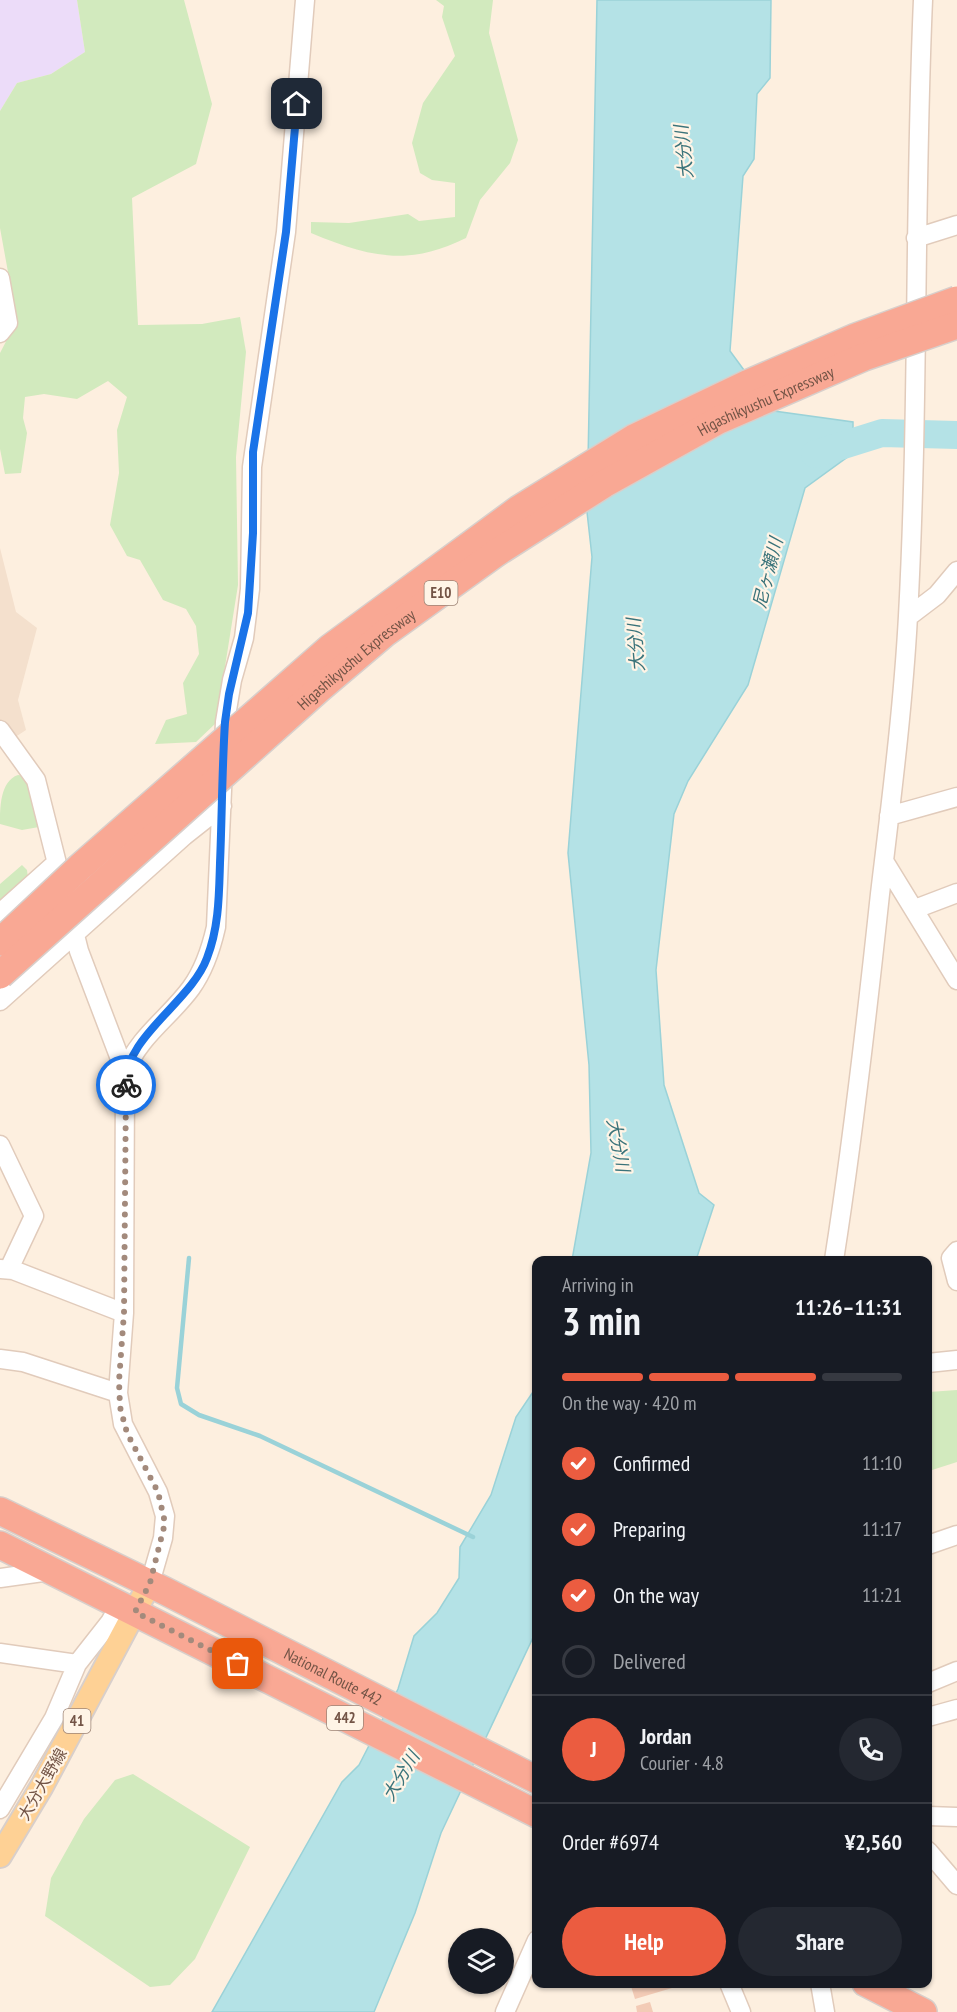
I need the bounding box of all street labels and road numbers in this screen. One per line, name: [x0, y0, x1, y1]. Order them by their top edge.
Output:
street label: Higashikyushu Expressway: [694, 361, 837, 440]
road number: E10: [424, 581, 458, 605]
street label: Higashikyushu Expressway: [293, 605, 419, 714]
street label: National Route 442: [281, 1643, 386, 1710]
road number: 442: [327, 1706, 363, 1730]
road number: 41: [64, 1709, 90, 1733]
street label: 大分大野線: [13, 1744, 71, 1824]

